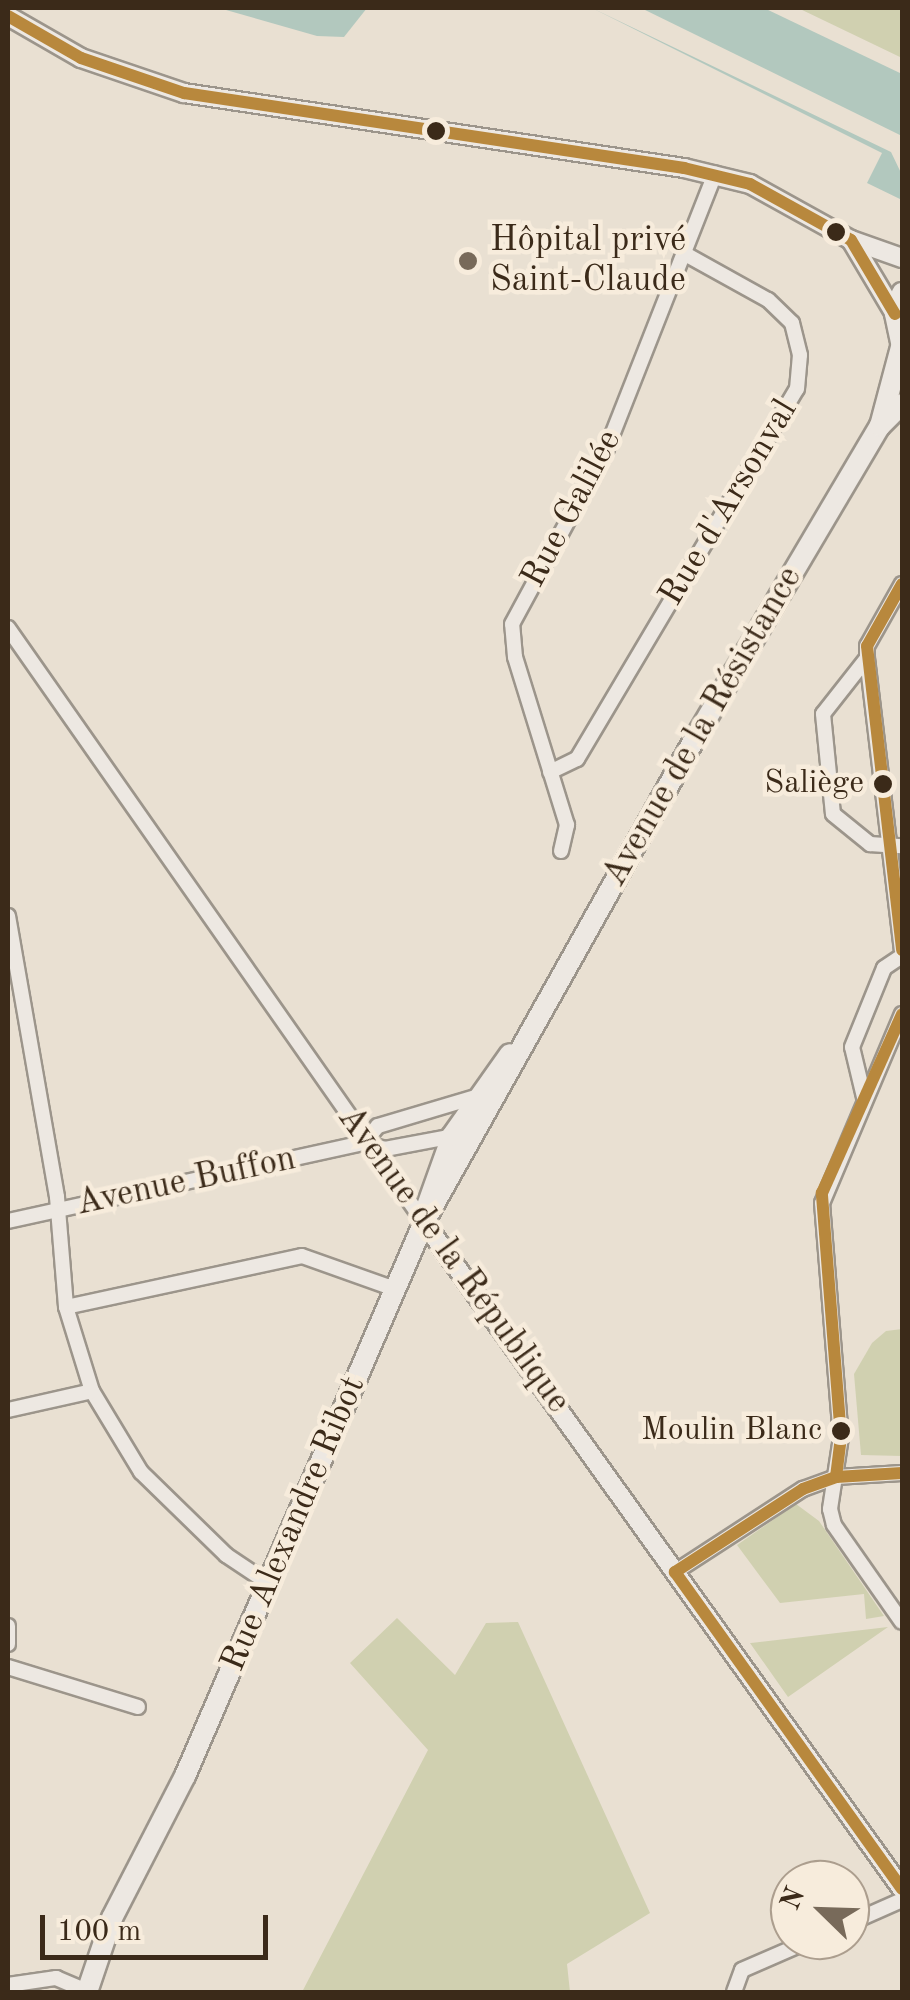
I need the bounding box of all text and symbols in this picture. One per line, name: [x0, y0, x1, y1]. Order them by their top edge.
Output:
unlabelled marker: [426, 121, 446, 141]
place label: Hôpital privé Saint-Claude: [490, 220, 686, 302]
unlabelled marker: [826, 222, 846, 242]
marker: Hôpital privé Saint-Claude: [455, 248, 481, 274]
street label: Rue d'Arsonval: [651, 392, 807, 614]
street label: Rue Galilée: [513, 423, 631, 595]
street label: Avenue de la Résistance: [594, 560, 812, 894]
place label: Saliège: [764, 765, 864, 803]
marker: Saliège: [873, 774, 893, 794]
street label: Avenue de la République: [328, 1098, 578, 1422]
street label: Avenue Buffon: [72, 1138, 300, 1226]
street label: Rue Alexandre Ribot: [213, 1370, 375, 1678]
place label: Moulin Blanc: [641, 1412, 822, 1450]
marker: Moulin Blanc: [831, 1421, 851, 1441]
north arrow: [770, 1860, 870, 1960]
text: N: [777, 1884, 811, 1914]
scale bar: [45, 1895, 272, 1957]
text: 100 m: [57, 1917, 141, 1947]

